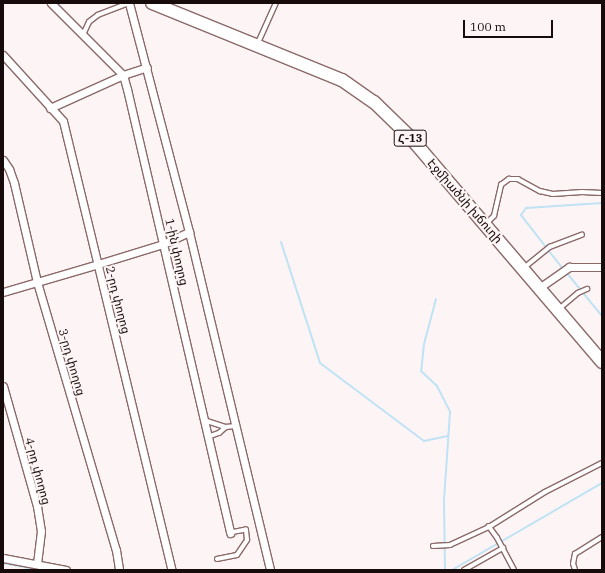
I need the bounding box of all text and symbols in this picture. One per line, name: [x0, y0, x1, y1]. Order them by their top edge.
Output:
scale bar: [465, 12, 555, 38]
text: 100 m: [470, 19, 506, 34]
road number: Հ-13: [393, 129, 427, 147]
street label: Էջմիածնի խճուղի: [424, 156, 506, 246]
street label: 1-ին փողոց: [162, 217, 192, 287]
street label: 2-րդ փողոց: [103, 265, 133, 335]
street label: 3-րդ փողոց: [56, 327, 88, 397]
street label: 4-րդ փողոց: [22, 436, 54, 506]

